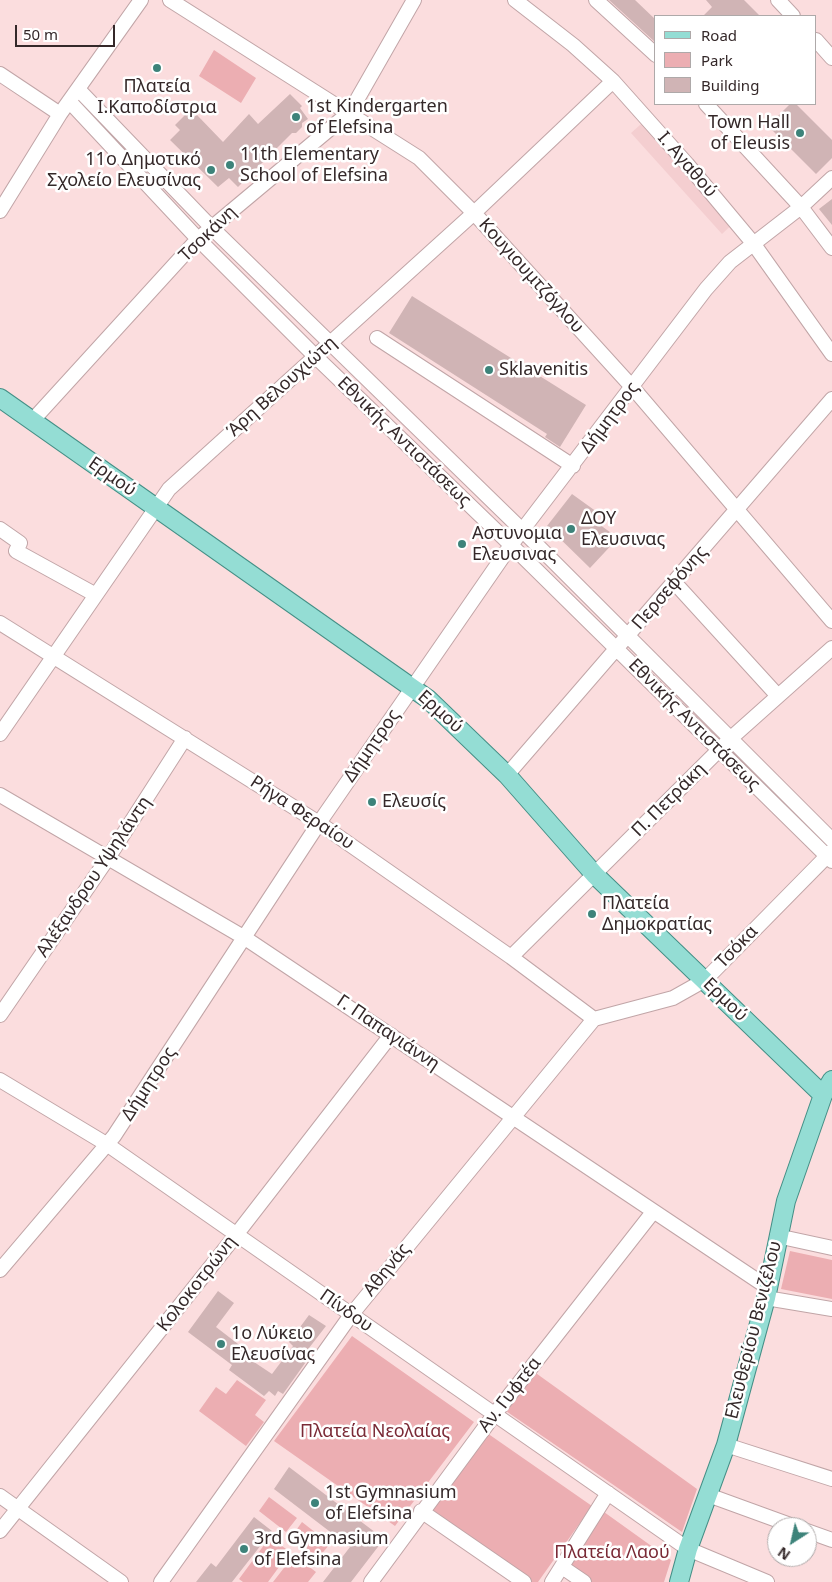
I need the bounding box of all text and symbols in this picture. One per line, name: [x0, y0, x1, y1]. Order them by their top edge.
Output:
scale bar: [18, 15, 118, 47]
legend: [654, 15, 817, 105]
text: 50 m: [23, 24, 58, 44]
text: Road: [701, 25, 737, 45]
text: Park: [701, 50, 733, 70]
marker: Πλατεία Ι.Καποδίστρια: [151, 62, 163, 74]
text: Building: [701, 75, 759, 95]
place label: Πλατεία Ι.Καποδίστρια: [97, 76, 217, 118]
place label: 1st Kindergarten of Elefsina: [306, 96, 448, 138]
marker: 1st Kindergarten of Elefsina: [290, 111, 302, 123]
place label: Town Hall of Eleusis: [708, 112, 790, 154]
marker: Town Hall of Eleusis: [794, 127, 806, 139]
street label: Ι. Αγαθού: [653, 128, 721, 202]
place label: 11th Elementary School of Elefsina: [240, 144, 388, 186]
place label: 11ο Δημοτικό Σχολείο Ελευσίνας: [47, 149, 201, 192]
marker: 11th Elementary School of Elefsina: [224, 159, 236, 171]
marker: 11ο Δημοτικό Σχολείο Ελευσίνας: [205, 164, 217, 176]
street label: Τσοκάνη: [175, 201, 241, 267]
street label: Κουγιουμτζόγλου: [474, 214, 588, 338]
street label: Άρη Βελουχιώτη: [223, 332, 341, 442]
place label: Sklavenitis: [499, 359, 588, 381]
marker: Sklavenitis: [483, 364, 495, 376]
street label: Εθνικής Αντιστάσεως: [333, 372, 475, 512]
street label: Δήμητρος: [576, 378, 644, 458]
street label: Ερμού: [84, 453, 140, 501]
place label: ΔΟΥ Ελευσινας: [581, 508, 665, 550]
place label: Αστυνομια Ελευσινας: [472, 523, 562, 566]
marker: ΔΟΥ Ελευσινας: [565, 523, 577, 535]
marker: Αστυνομια Ελευσινας: [456, 538, 468, 550]
street label: Περσεφόνης: [628, 542, 712, 634]
street label: Εθνικής Αντιστάσεως: [623, 654, 765, 796]
street label: Ερμού: [413, 686, 467, 738]
street label: Δήμητρος: [339, 705, 405, 787]
street label: Π. Πετράκη: [628, 759, 710, 841]
street label: Ρήγα Φεραίου: [246, 771, 358, 855]
place label: Ελευσίς: [382, 791, 446, 813]
street label: Αλέξανδρου Υψηλάντη: [32, 792, 156, 962]
marker: Ελευσίς: [366, 796, 378, 808]
place label: Πλατεία Δημοκρατίας: [602, 893, 712, 936]
marker: Πλατεία Δημοκρατίας: [586, 908, 598, 920]
street label: Τσόκα: [711, 921, 763, 973]
street label: Ερμού: [698, 974, 752, 1026]
street label: Γ. Παπαγιάννη: [332, 991, 444, 1075]
street label: Δήμητρος: [117, 1043, 181, 1125]
street label: Κολοκοτρώνη: [153, 1232, 241, 1336]
street label: Αθηνάς: [359, 1239, 415, 1301]
street label: Ελευθερίου Βενιζέλου: [721, 1239, 787, 1421]
street label: Πίνδου: [315, 1285, 377, 1337]
place label: 1ο Λύκειο Ελευσίνας: [231, 1323, 315, 1366]
marker: 1ο Λύκειο Ελευσίνας: [215, 1338, 227, 1350]
street label: Αν. Γυφτέα: [474, 1353, 546, 1437]
park label: Πλατεία Νεολαίας: [300, 1421, 450, 1443]
place label: 1st Gymnasium of Elefsina: [325, 1482, 457, 1525]
marker: 1st Gymnasium of Elefsina: [309, 1497, 321, 1509]
north arrow: [767, 1517, 817, 1567]
place label: 3rd Gymnasium of Elefsina: [254, 1528, 389, 1570]
park label: Πλατεία Λαού: [554, 1542, 670, 1564]
marker: 3rd Gymnasium of Elefsina: [238, 1543, 250, 1555]
text: N: [774, 1543, 794, 1565]

